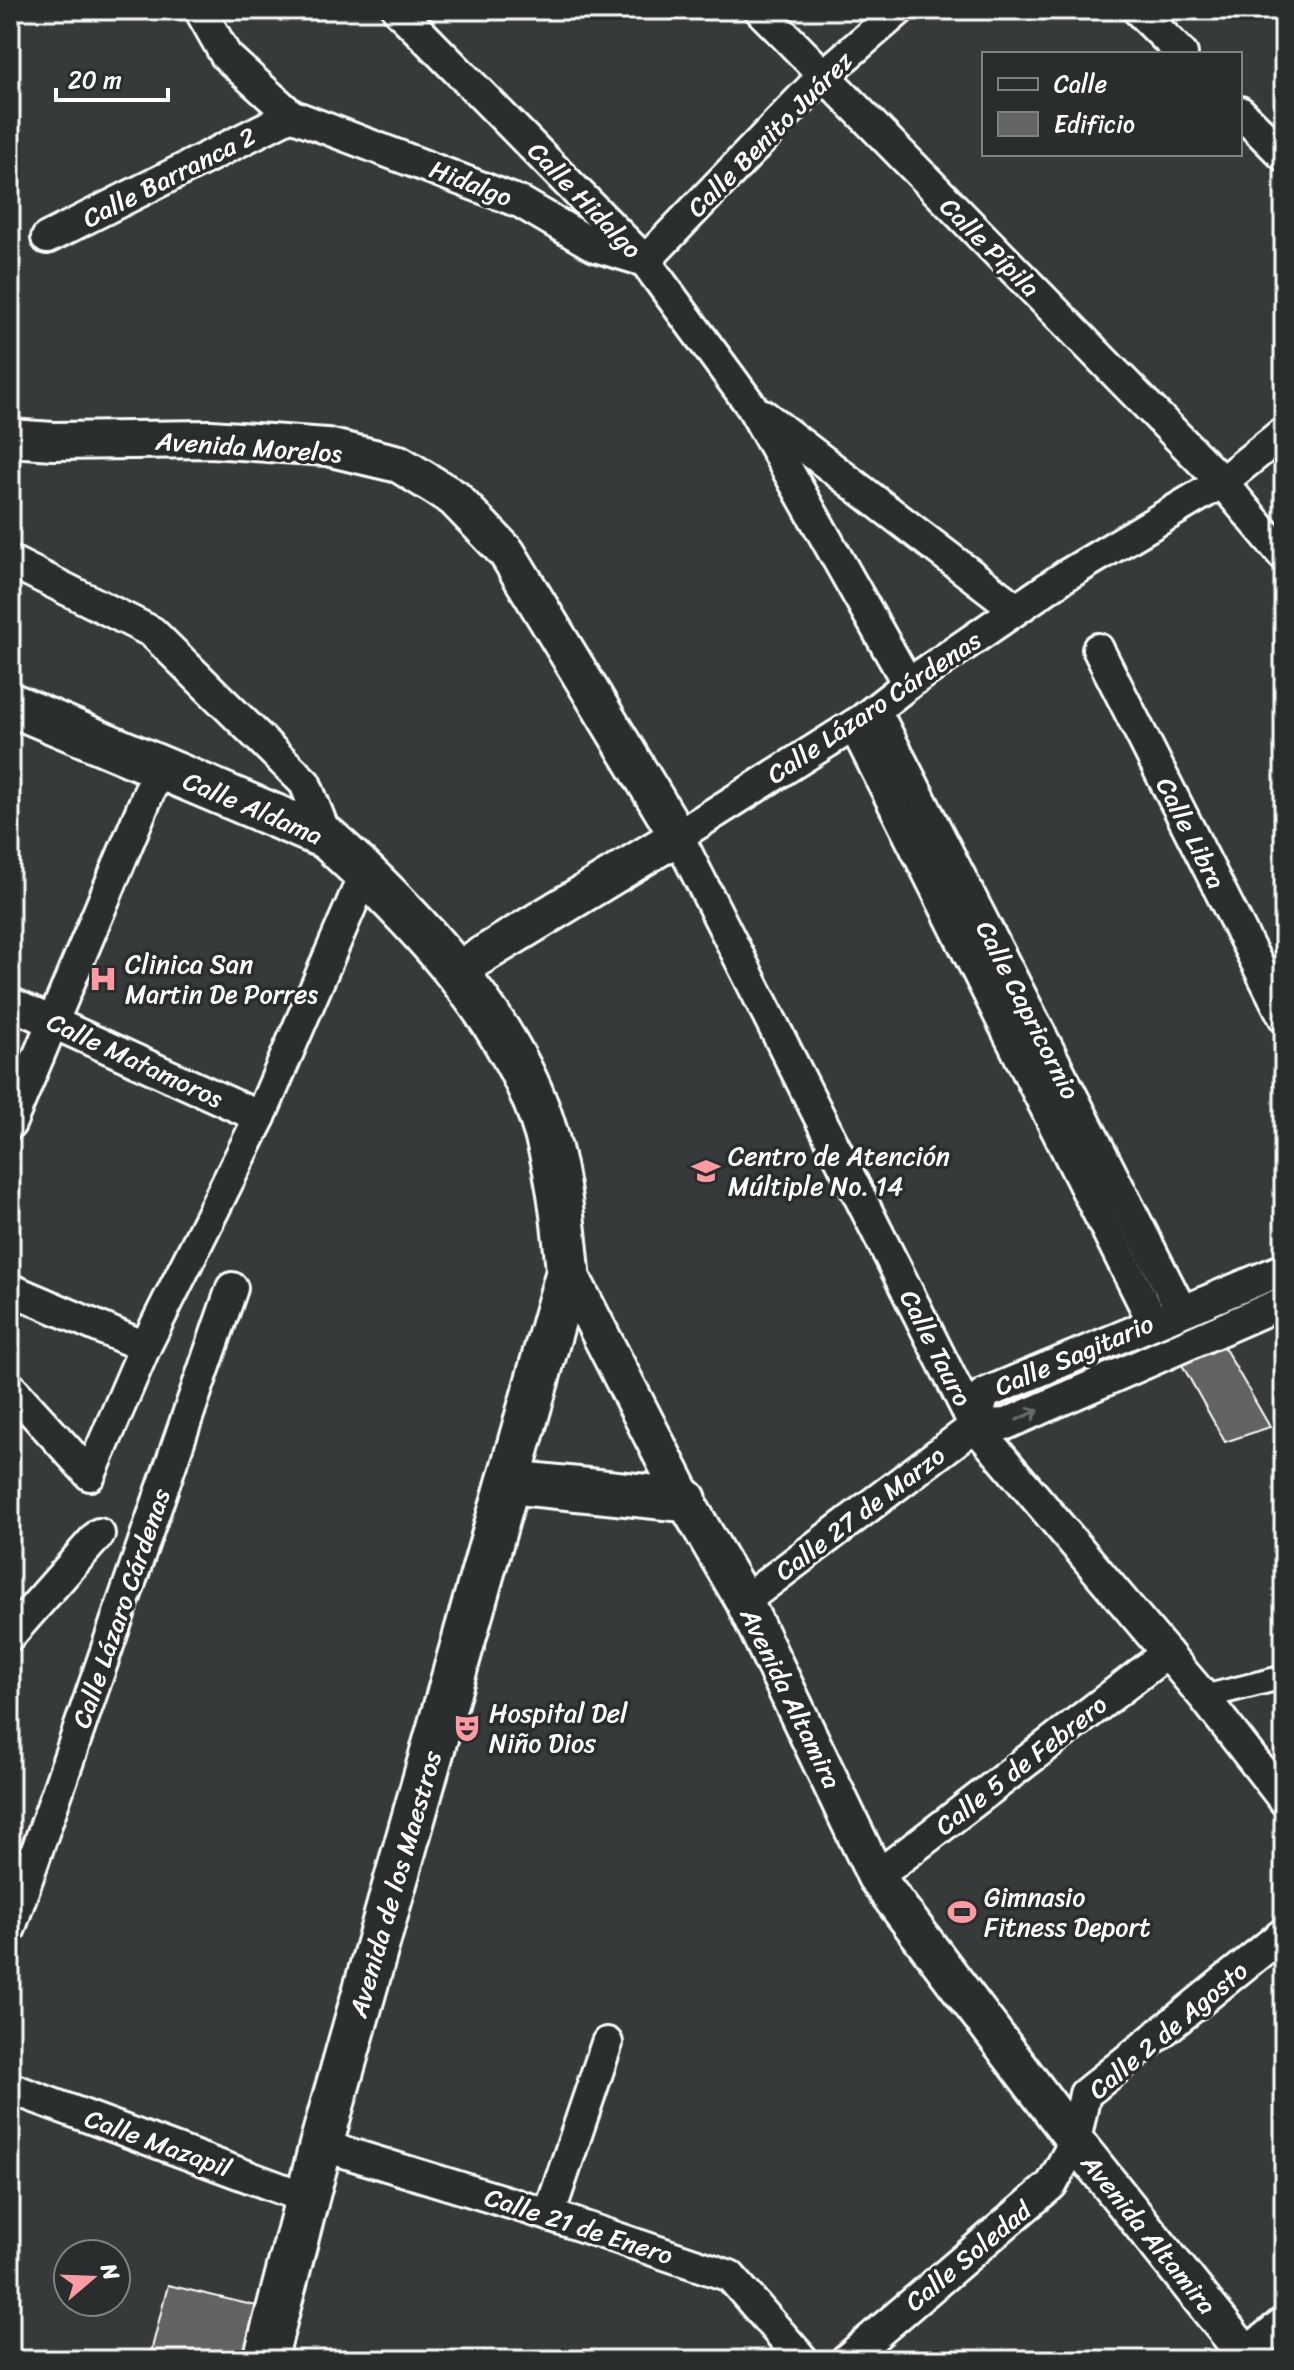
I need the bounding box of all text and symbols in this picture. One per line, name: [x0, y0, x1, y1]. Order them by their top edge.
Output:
street label: Calle Benito Juárez: [675, 39, 865, 229]
scale bar: [56, 52, 168, 102]
legend: [982, 52, 1242, 156]
text: 20 m: [68, 59, 122, 101]
text: Calle: [1054, 63, 1107, 105]
text: Edificio: [1054, 103, 1135, 145]
street label: Calle Barranca 2: [74, 113, 264, 241]
street label: Calle Hidalgo: [516, 130, 654, 270]
street label: Hidalgo: [423, 146, 519, 220]
street label: Calle Pípila: [928, 185, 1052, 309]
street label: Avenida Morelos: [153, 417, 344, 476]
street label: Calle Lázaro Cárdenas: [757, 618, 991, 796]
street label: Calle Aldama: [176, 758, 330, 858]
street label: Calle Libra: [1143, 769, 1239, 897]
street label: Calle Capricornio: [963, 912, 1093, 1108]
place label: Clinica San Martin De Porres: [125, 941, 318, 1017]
hospital icon: Clinica San Martin De Porres: [88, 964, 118, 994]
street label: Calle Matamoros: [39, 999, 231, 1121]
place label: Centro de Atención Múltiple No. 14: [728, 1133, 950, 1209]
school or university icon: Centro de Atención Múltiple No. 14: [691, 1156, 721, 1186]
street label: Calle Tauro: [887, 1281, 985, 1415]
street label: Calle Sagitario: [987, 1301, 1161, 1409]
one-way arrow: [1015, 1406, 1040, 1421]
street label: Calle 27 de Marzo: [765, 1433, 955, 1593]
street label: Calle Lázaro Cárdenas: [58, 1482, 184, 1734]
street label: Avenida Altamira: [727, 1599, 855, 1797]
street label: Calle 5 de Febrero: [924, 1682, 1118, 1848]
place label: Hospital Del Niño Dios: [489, 1690, 628, 1766]
theatre icon: Hospital Del Niño Dios: [452, 1713, 482, 1743]
street label: Avenida de los Maestros: [335, 1744, 455, 2024]
place label: Gimnasio Fitness Deport: [984, 1874, 1151, 1950]
sports icon: Gimnasio Fitness Deport: [947, 1897, 977, 1927]
street label: Calle 2 de Agosto: [1077, 1949, 1259, 2111]
street label: Calle Mazapil: [78, 2095, 238, 2191]
street label: Avenida Altamira: [1069, 2142, 1229, 2325]
street label: Calle 21 de Enero: [479, 2174, 679, 2278]
street label: Calle Soledad: [894, 2187, 1044, 2323]
north arrow: [52, 2238, 132, 2318]
text: N: [89, 2257, 132, 2286]

